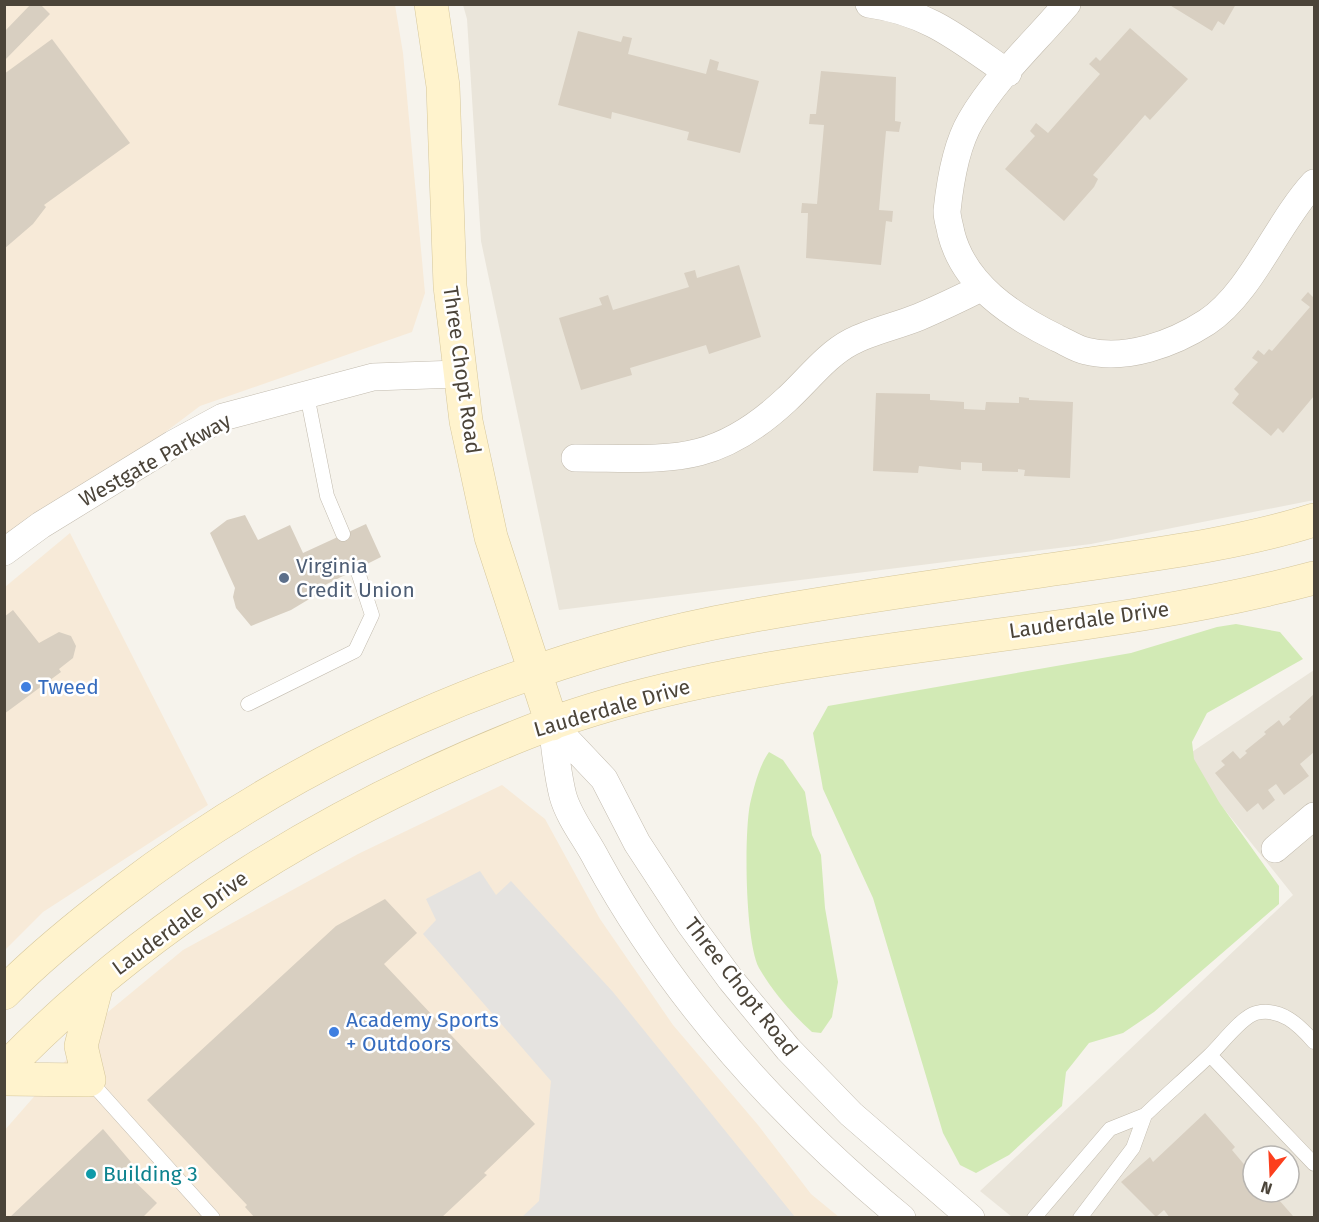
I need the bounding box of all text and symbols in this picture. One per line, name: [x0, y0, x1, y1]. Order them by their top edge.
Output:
street label: Three Chopt Road: [437, 284, 487, 456]
street label: Westgate Parkway: [75, 407, 236, 512]
place label: Virginia Credit Union: [296, 553, 415, 603]
marker: Virginia Credit Union: [277, 571, 291, 585]
street label: Lauderdale Drive: [1007, 596, 1171, 644]
street label: Lauderdale Drive: [531, 673, 693, 743]
place label: Tweed: [38, 674, 99, 700]
marker: Tweed: [19, 680, 33, 694]
street label: Lauderdale Drive: [107, 865, 253, 981]
street label: Three Chopt Road: [679, 912, 803, 1062]
place label: Academy Sports + Outdoors: [346, 1007, 499, 1057]
marker: Academy Sports + Outdoors: [327, 1025, 341, 1039]
north arrow: [1241, 1144, 1301, 1204]
place label: Building 3: [103, 1161, 198, 1187]
marker: Building 3: [84, 1167, 98, 1181]
text: N: [1259, 1177, 1274, 1198]

